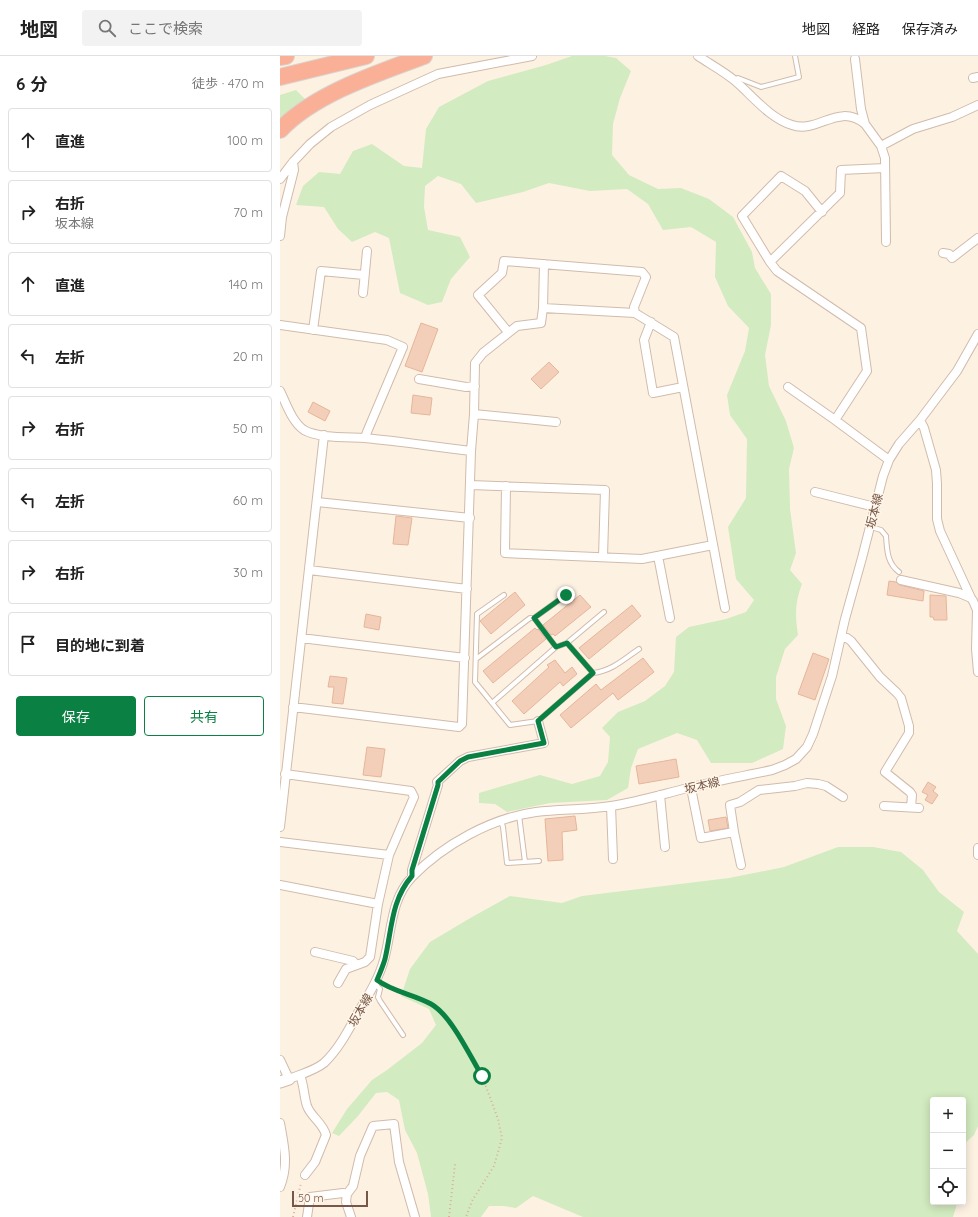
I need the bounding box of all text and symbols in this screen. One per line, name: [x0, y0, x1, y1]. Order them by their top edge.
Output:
search box: [82, 10, 362, 46]
text: 地図: [20, 17, 58, 41]
icon: search: [96, 17, 118, 39]
text: ここで検索: [128, 19, 203, 38]
text: 地図: [802, 20, 830, 38]
text: 経路: [852, 20, 880, 38]
text: 保存済み: [902, 20, 958, 38]
text: 6 分: [16, 73, 47, 94]
text: 徒歩 · 470 m: [192, 75, 264, 91]
icon: ahead: [17, 129, 39, 151]
text: 直進: [55, 132, 85, 151]
text: 100 m: [227, 132, 263, 148]
text: 右折: [55, 194, 85, 213]
icon: right: [17, 201, 39, 223]
text: 70 m: [233, 204, 263, 220]
text: 坂本線: [55, 215, 94, 231]
icon: ahead: [17, 273, 39, 295]
text: 直進: [55, 276, 85, 295]
text: 140 m: [228, 276, 263, 292]
icon: left: [17, 345, 39, 367]
text: 左折: [55, 348, 85, 367]
text: 20 m: [233, 348, 263, 364]
icon: right: [17, 417, 39, 439]
text: 右折: [55, 420, 85, 439]
text: 50 m: [233, 420, 263, 436]
icon: left: [17, 489, 39, 511]
text: 左折: [55, 492, 85, 511]
text: 60 m: [233, 492, 263, 508]
street label: 坂本線: [862, 492, 886, 530]
icon: right: [17, 561, 39, 583]
text: 右折: [55, 564, 85, 583]
text: 30 m: [233, 564, 263, 580]
route end: [557, 586, 575, 604]
icon: arrive: [17, 633, 39, 655]
text: 目的地に到着: [55, 636, 145, 655]
button: 保存: [16, 696, 136, 736]
button: 共有: [144, 696, 264, 736]
street label: 坂本線: [683, 774, 721, 796]
street label: 坂本線: [345, 991, 375, 1029]
route start: [473, 1067, 491, 1085]
map controls: [930, 1097, 966, 1205]
button: +: [930, 1097, 966, 1133]
button: −: [930, 1133, 966, 1169]
button: locate: [930, 1169, 966, 1205]
scale bar: [292, 1189, 368, 1208]
text: 50 m: [298, 1191, 324, 1205]

